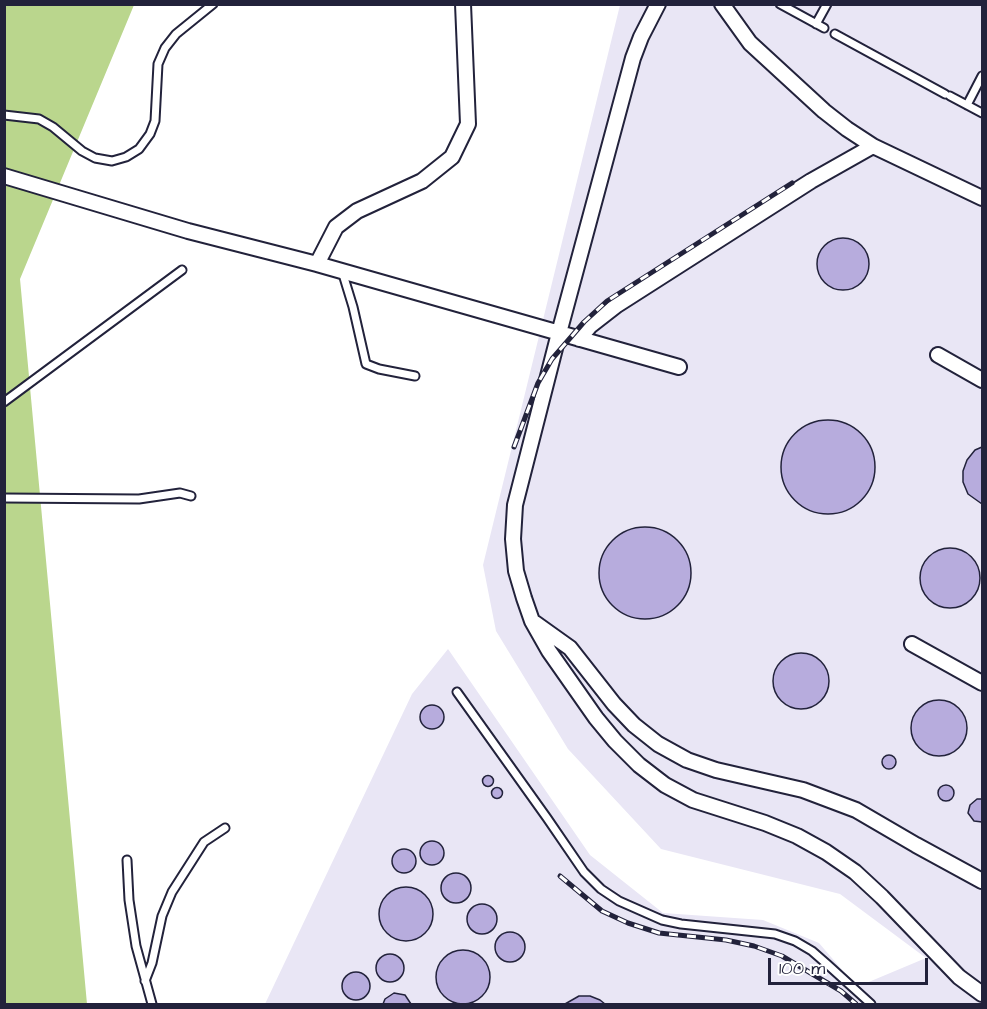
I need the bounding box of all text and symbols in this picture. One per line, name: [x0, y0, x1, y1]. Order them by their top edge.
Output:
scale bar: [771, 946, 932, 984]
text: 100 m: [779, 956, 825, 981]

